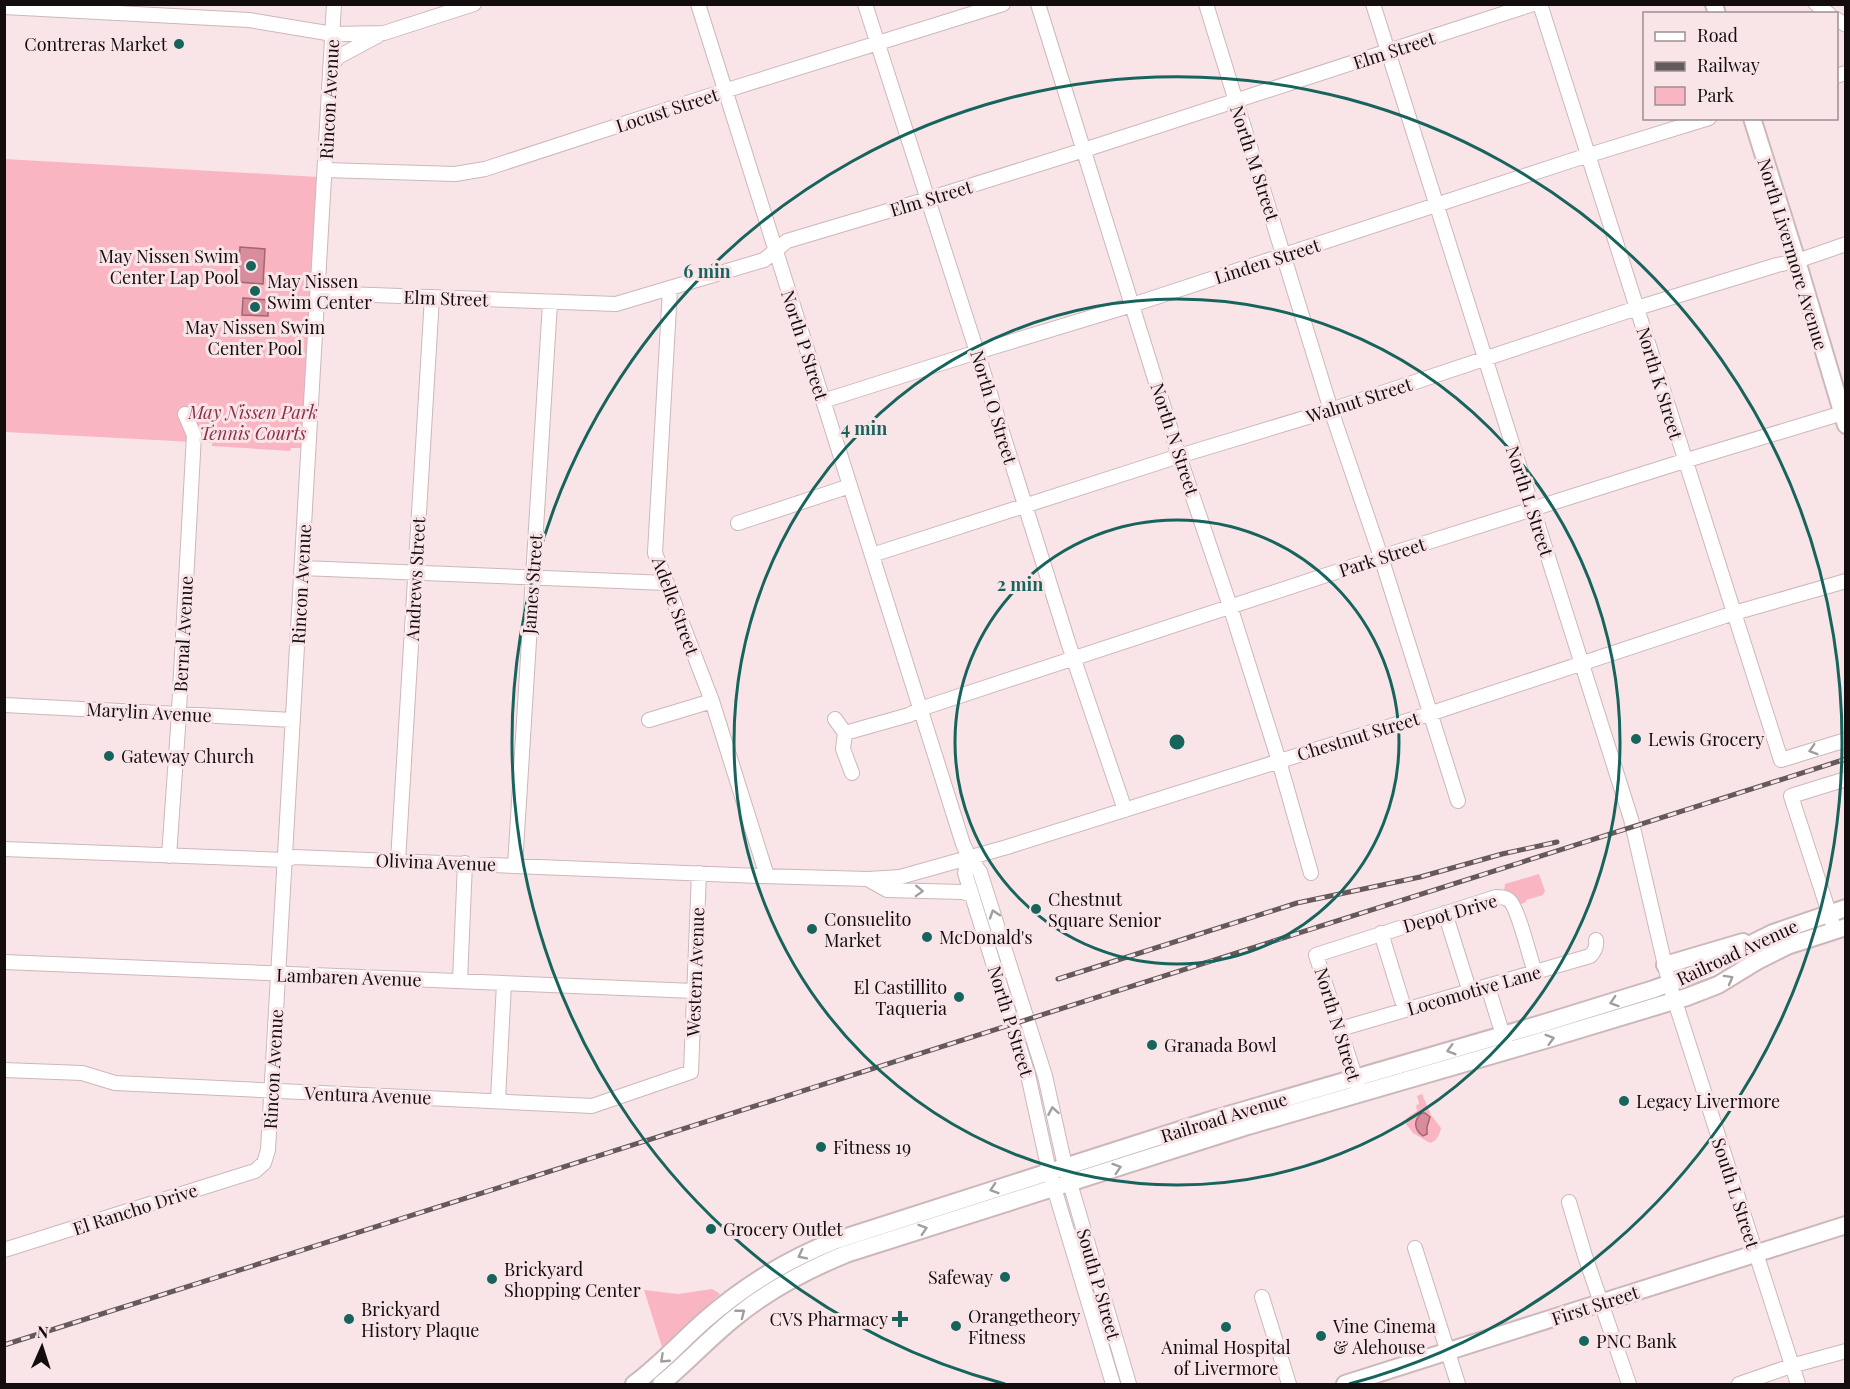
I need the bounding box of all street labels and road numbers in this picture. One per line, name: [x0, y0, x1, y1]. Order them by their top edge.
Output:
street label: Elm Street: [1350, 25, 1439, 75]
street label: Rincon Avenue: [314, 38, 344, 160]
street label: Locust Street: [613, 82, 722, 138]
street label: North M Street: [1225, 102, 1285, 224]
street label: North Livermore Avenue: [1752, 155, 1834, 353]
street label: Elm Street: [887, 174, 976, 222]
street label: Linden Street: [1211, 232, 1323, 289]
street label: Elm Street: [403, 285, 489, 311]
street label: North P Street: [776, 287, 834, 404]
street label: North K Street: [1632, 324, 1689, 443]
street label: North O Street: [965, 347, 1023, 467]
street label: Walnut Street: [1302, 371, 1415, 429]
street label: North N Street: [1145, 380, 1205, 499]
street label: North L Street: [1501, 443, 1559, 560]
street label: Andrews Street: [400, 516, 430, 642]
street label: Rincon Avenue: [286, 523, 316, 645]
street label: James Street: [516, 532, 548, 636]
street label: Park Street: [1336, 532, 1429, 582]
street label: Adelle Street: [647, 553, 705, 659]
street label: Bernal Avenue: [168, 575, 198, 693]
street label: Marylin Avenue: [86, 697, 212, 727]
street label: Chestnut Street: [1294, 706, 1423, 766]
street label: Olivina Avenue: [375, 848, 497, 876]
street label: Depot Drive: [1400, 888, 1500, 938]
street label: Western Avenue: [681, 907, 709, 1038]
street label: Railroad Avenue: [1672, 913, 1802, 991]
street label: Locomotive Lane: [1404, 959, 1544, 1021]
street label: Lambaren Avenue: [276, 962, 422, 992]
street label: North P Street: [983, 963, 1039, 1080]
street label: North N Street: [1309, 964, 1367, 1084]
street label: Rincon Avenue: [258, 1008, 288, 1130]
street label: Ventura Avenue: [303, 1081, 432, 1109]
street label: Railroad Avenue: [1158, 1086, 1290, 1148]
street label: South L Street: [1707, 1135, 1765, 1252]
street label: El Rancho Drive: [70, 1178, 200, 1240]
street label: South P Street: [1072, 1226, 1126, 1343]
street label: First Street: [1548, 1279, 1642, 1330]

